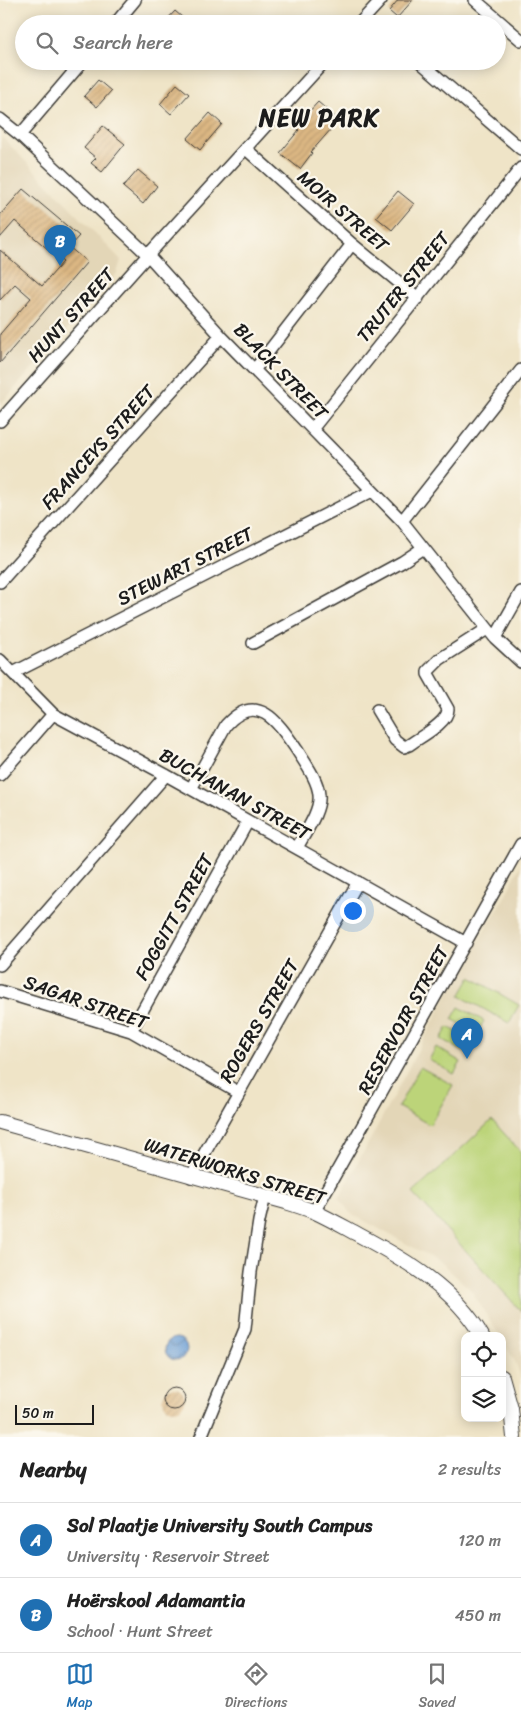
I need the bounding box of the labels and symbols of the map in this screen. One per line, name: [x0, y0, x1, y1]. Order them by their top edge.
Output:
district label: NEW PARK: [258, 97, 380, 139]
street label: MOIR STREET: [290, 162, 398, 262]
street label: TRUTER STREET: [348, 223, 459, 350]
pin: B: [44, 225, 76, 266]
street label: HUNT STREET: [19, 259, 124, 370]
street label: BLACK STREET: [226, 315, 337, 428]
street label: FRANCEYS STREET: [32, 376, 165, 517]
street label: STEWART STREET: [111, 517, 260, 615]
street label: BUCHANAN STREET: [153, 739, 318, 850]
street label: FOGGITT STREET: [125, 846, 223, 986]
your location: [340, 898, 366, 924]
street label: RESERVOIR STREET: [348, 938, 458, 1101]
street label: ROGERS STREET: [210, 952, 308, 1089]
street label: SAGAR STREET: [19, 965, 154, 1039]
pin: A: [451, 1018, 483, 1059]
street label: WATERWORKS STREET: [140, 1128, 331, 1215]
scale bar: [15, 1402, 94, 1425]

